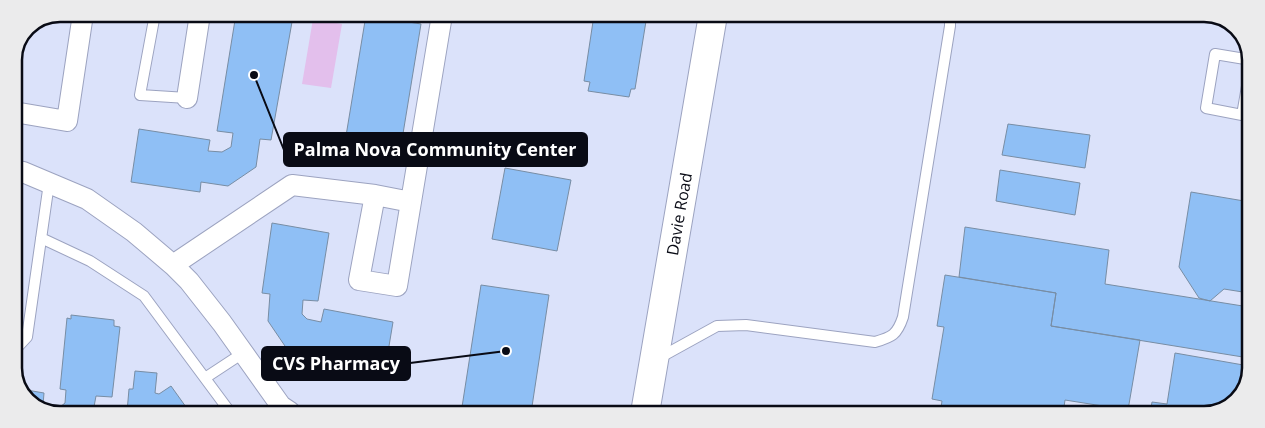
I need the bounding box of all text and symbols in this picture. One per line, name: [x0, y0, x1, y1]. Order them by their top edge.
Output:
callout: Palma Nova Community Center: [284, 133, 587, 166]
text: Palma Nova Community Center: [294, 137, 576, 161]
street label: Davie Road: [661, 171, 697, 257]
callout: CVS Pharmacy: [262, 347, 410, 380]
text: CVS Pharmacy: [272, 351, 401, 375]

